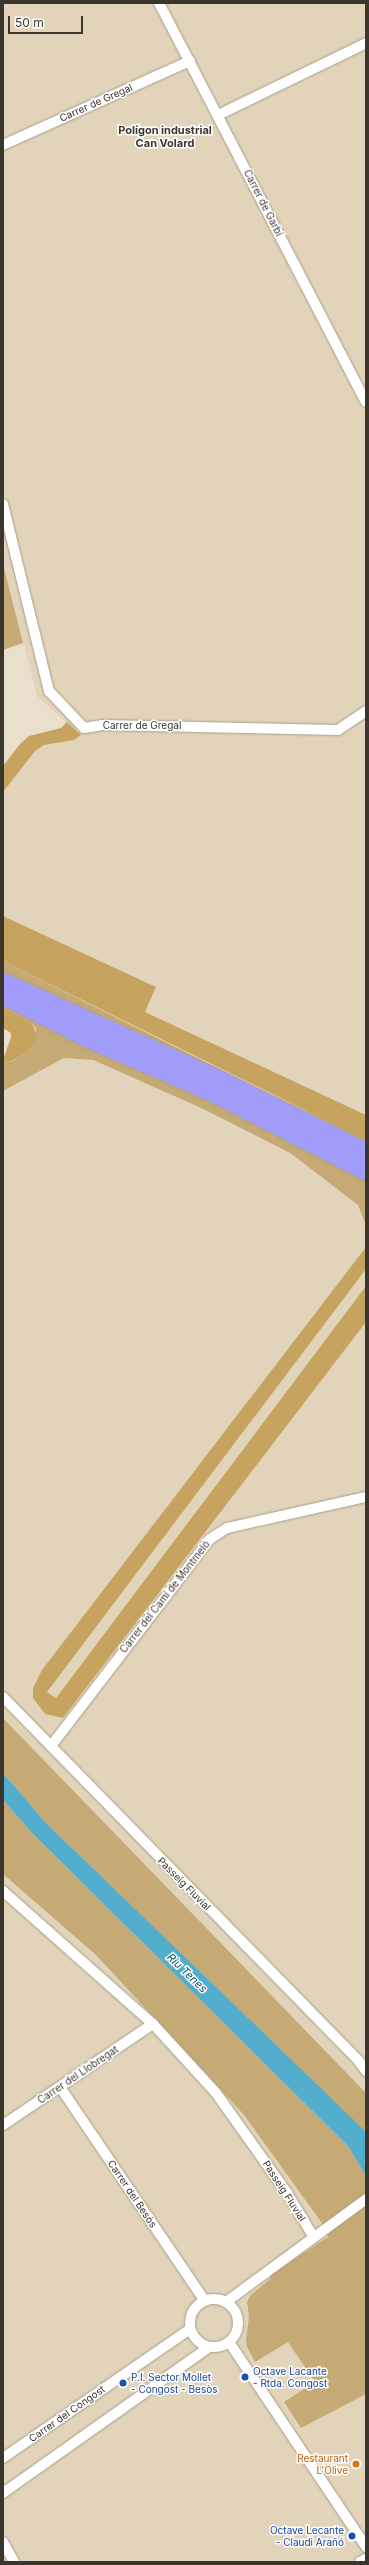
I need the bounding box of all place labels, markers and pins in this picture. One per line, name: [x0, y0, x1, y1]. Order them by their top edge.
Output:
place label: Octave Lacante - Rtda. Congost: [253, 2365, 327, 2388]
place label: P.I. Sector Mollet - Congost - Besòs: [131, 2371, 217, 2394]
marker: Octave Lacante - Rtda. Congost: [240, 2372, 250, 2382]
marker: P.I. Sector Mollet - Congost - Besòs: [118, 2378, 128, 2388]
place label: Restaurant L'Olive: [297, 2452, 348, 2476]
marker: Restaurant L'Olive: [351, 2459, 361, 2469]
place label: Octave Lecante - Claudi Arañó: [270, 2524, 344, 2548]
marker: Octave Lecante - Claudi Arañó: [347, 2531, 357, 2541]

